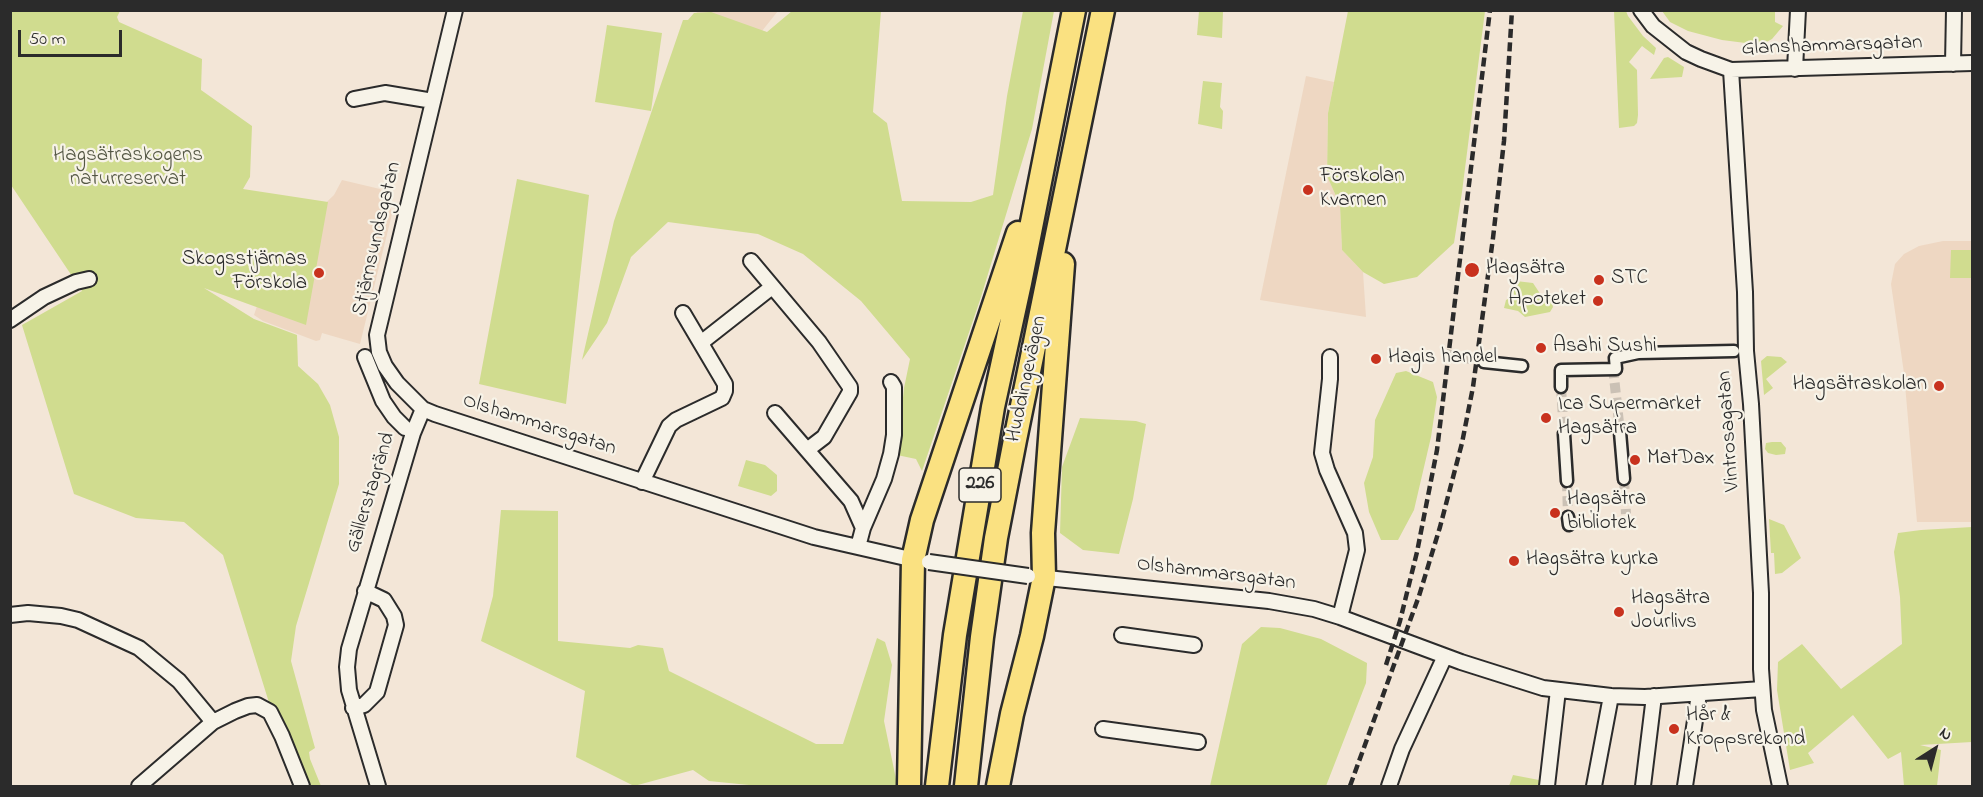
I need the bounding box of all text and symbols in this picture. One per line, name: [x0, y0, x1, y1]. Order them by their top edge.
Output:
scale bar: [21, 18, 124, 56]
text: 50 m: [29, 27, 66, 53]
street label: Glanshammarsgatan: [1741, 31, 1923, 63]
park label: Hagsätraskogens naturreservat: [53, 144, 203, 194]
street label: Stjärnsundsgatan: [348, 160, 408, 318]
place label: Förskolan Kvarnen: [1320, 165, 1405, 215]
marker: Förskolan Kvarnen: [1301, 183, 1315, 197]
place label: Skogsstjärnas Förskola: [182, 248, 307, 298]
place label: Hagsätra: [1486, 257, 1565, 283]
marker: Hagsätra: [1463, 261, 1481, 279]
marker: Skogsstjärnas Förskola: [312, 266, 326, 280]
place label: STC: [1611, 267, 1648, 293]
marker: STC: [1592, 273, 1606, 287]
place label: Apoteket: [1509, 288, 1586, 314]
marker: Apoteket: [1591, 294, 1605, 308]
street label: Huddingevägen: [1002, 313, 1054, 445]
place label: Asahi Sushi: [1553, 335, 1657, 361]
marker: Asahi Sushi: [1534, 341, 1548, 355]
place label: Hagis handel: [1388, 346, 1497, 372]
marker: Hagis handel: [1369, 352, 1383, 366]
street label: Vintrosagatan: [1713, 370, 1747, 492]
place label: Hagsätraskolan: [1792, 373, 1927, 399]
marker: Hagsätraskolan: [1932, 379, 1946, 393]
street label: Olshammarsgatan: [459, 389, 619, 463]
place label: Ica Supermarket Hagsätra: [1558, 393, 1701, 443]
marker: Ica Supermarket Hagsätra: [1539, 411, 1553, 425]
street label: Gällerstagränd: [342, 430, 402, 556]
place label: MatDax: [1647, 447, 1714, 473]
marker: MatDax: [1628, 453, 1642, 467]
road number: 226: [959, 468, 1001, 502]
place label: Hagsätra bibliotek: [1567, 488, 1646, 538]
marker: Hagsätra bibliotek: [1548, 506, 1562, 520]
place label: Hagsätra kyrka: [1526, 548, 1658, 574]
street label: Olshammarsgatan: [1135, 553, 1297, 597]
marker: Hagsätra kyrka: [1507, 554, 1521, 568]
place label: Hagsätra Jourlivs: [1631, 587, 1710, 637]
marker: Hagsätra Jourlivs: [1612, 605, 1626, 619]
place label: Hår & Kroppsrekond: [1686, 704, 1805, 754]
north arrow: [1905, 719, 1965, 779]
marker: Hår & Kroppsrekond: [1667, 722, 1681, 736]
text: N: [1934, 722, 1957, 747]

